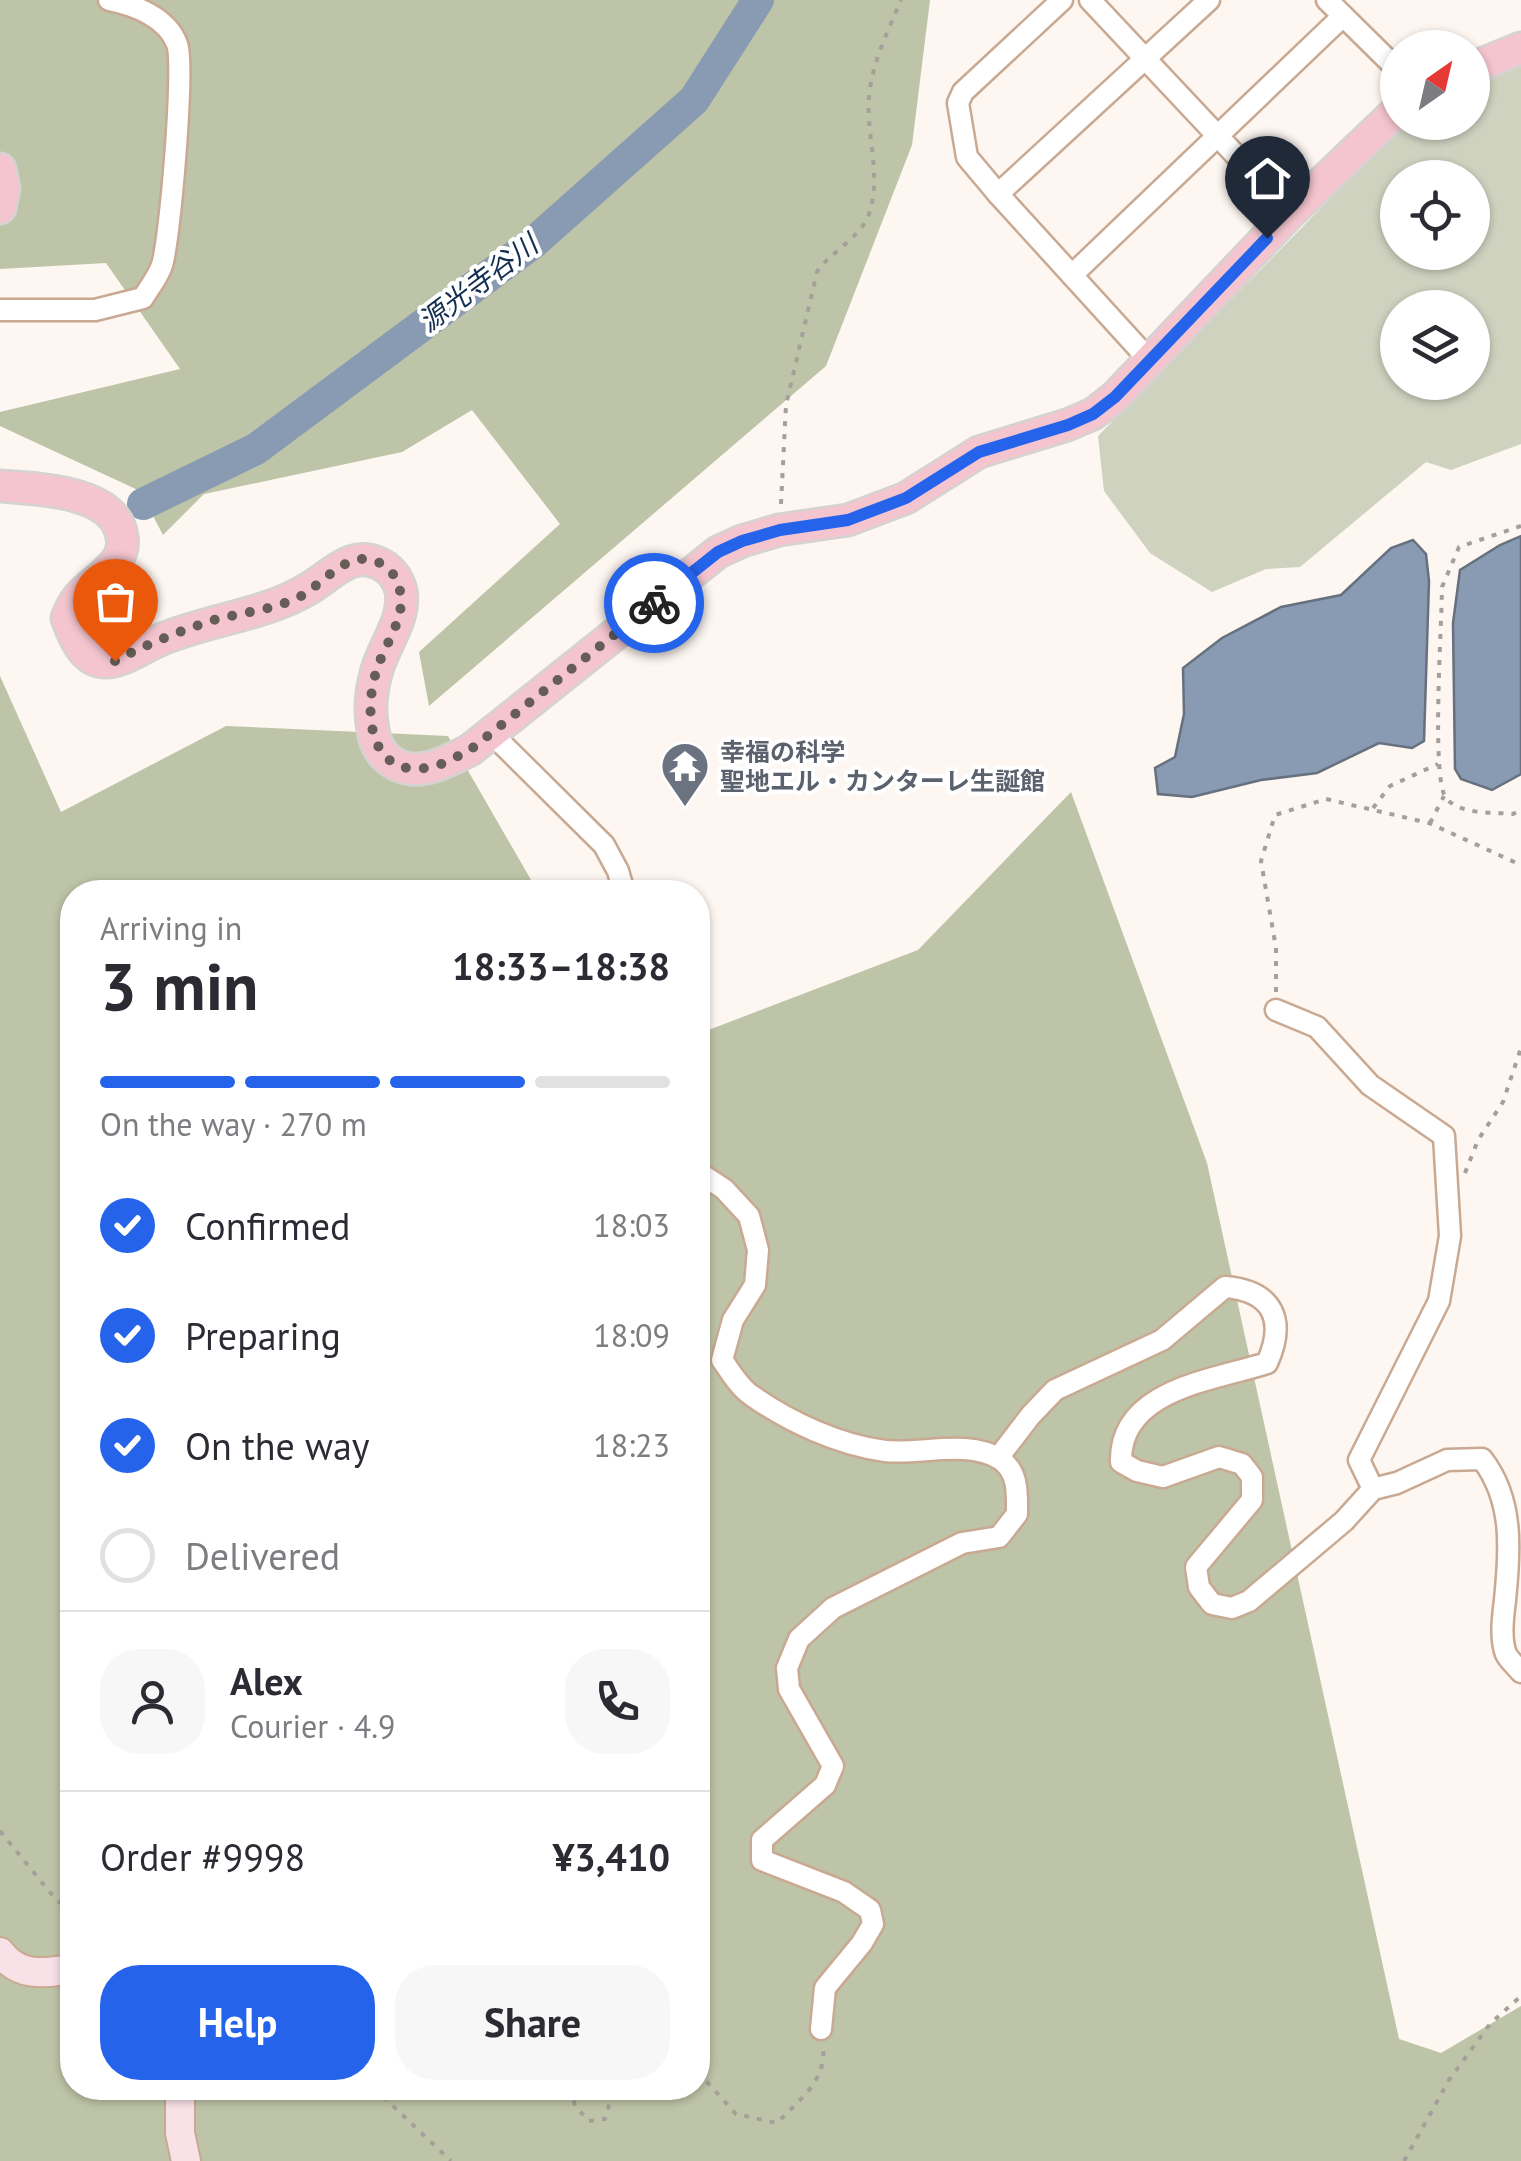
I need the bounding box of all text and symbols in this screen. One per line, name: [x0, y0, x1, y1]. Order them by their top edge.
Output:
north arrow: [1380, 30, 1490, 140]
map controls: [1380, 30, 1490, 400]
pin: [1225, 136, 1310, 239]
icon: home: [1240, 151, 1295, 206]
button: locate: [1380, 160, 1490, 270]
water label: 源光寺谷川: [411, 224, 547, 340]
button: layers: [1380, 290, 1490, 400]
courier: [604, 553, 704, 653]
pin: [73, 559, 158, 662]
icon: bag: [88, 574, 143, 629]
icon: bike: [627, 576, 682, 631]
place label: 幸福の科学 聖地エル・カンターレ生誕館: [720, 736, 1045, 797]
temple icon: 幸福の科学 聖地エル・カンターレ生誕館: [659, 740, 711, 808]
text: Arriving in: [100, 907, 242, 949]
text: 18:33–18:38: [452, 941, 670, 990]
text: 3 min: [100, 944, 259, 1028]
text: On the way · 270 m: [100, 1103, 367, 1145]
icon: check: [100, 1198, 155, 1253]
text: Confirmed: [185, 1201, 351, 1250]
text: 18:03: [593, 1204, 670, 1246]
icon: check: [100, 1308, 155, 1363]
text: Preparing: [185, 1311, 341, 1360]
text: 18:09: [593, 1314, 670, 1356]
icon: check: [100, 1418, 155, 1473]
text: On the way: [185, 1421, 370, 1470]
text: 18:23: [593, 1424, 670, 1466]
text: Delivered: [185, 1531, 340, 1580]
button: person: [100, 1649, 205, 1754]
button: phone: [565, 1649, 670, 1754]
text: Alex: [230, 1656, 303, 1705]
text: Courier · 4.9: [230, 1705, 396, 1747]
text: Order #9998: [100, 1832, 305, 1881]
text: ¥3,410: [553, 1832, 670, 1881]
button: Help: [100, 1965, 375, 2080]
button: Share: [395, 1965, 670, 2080]

